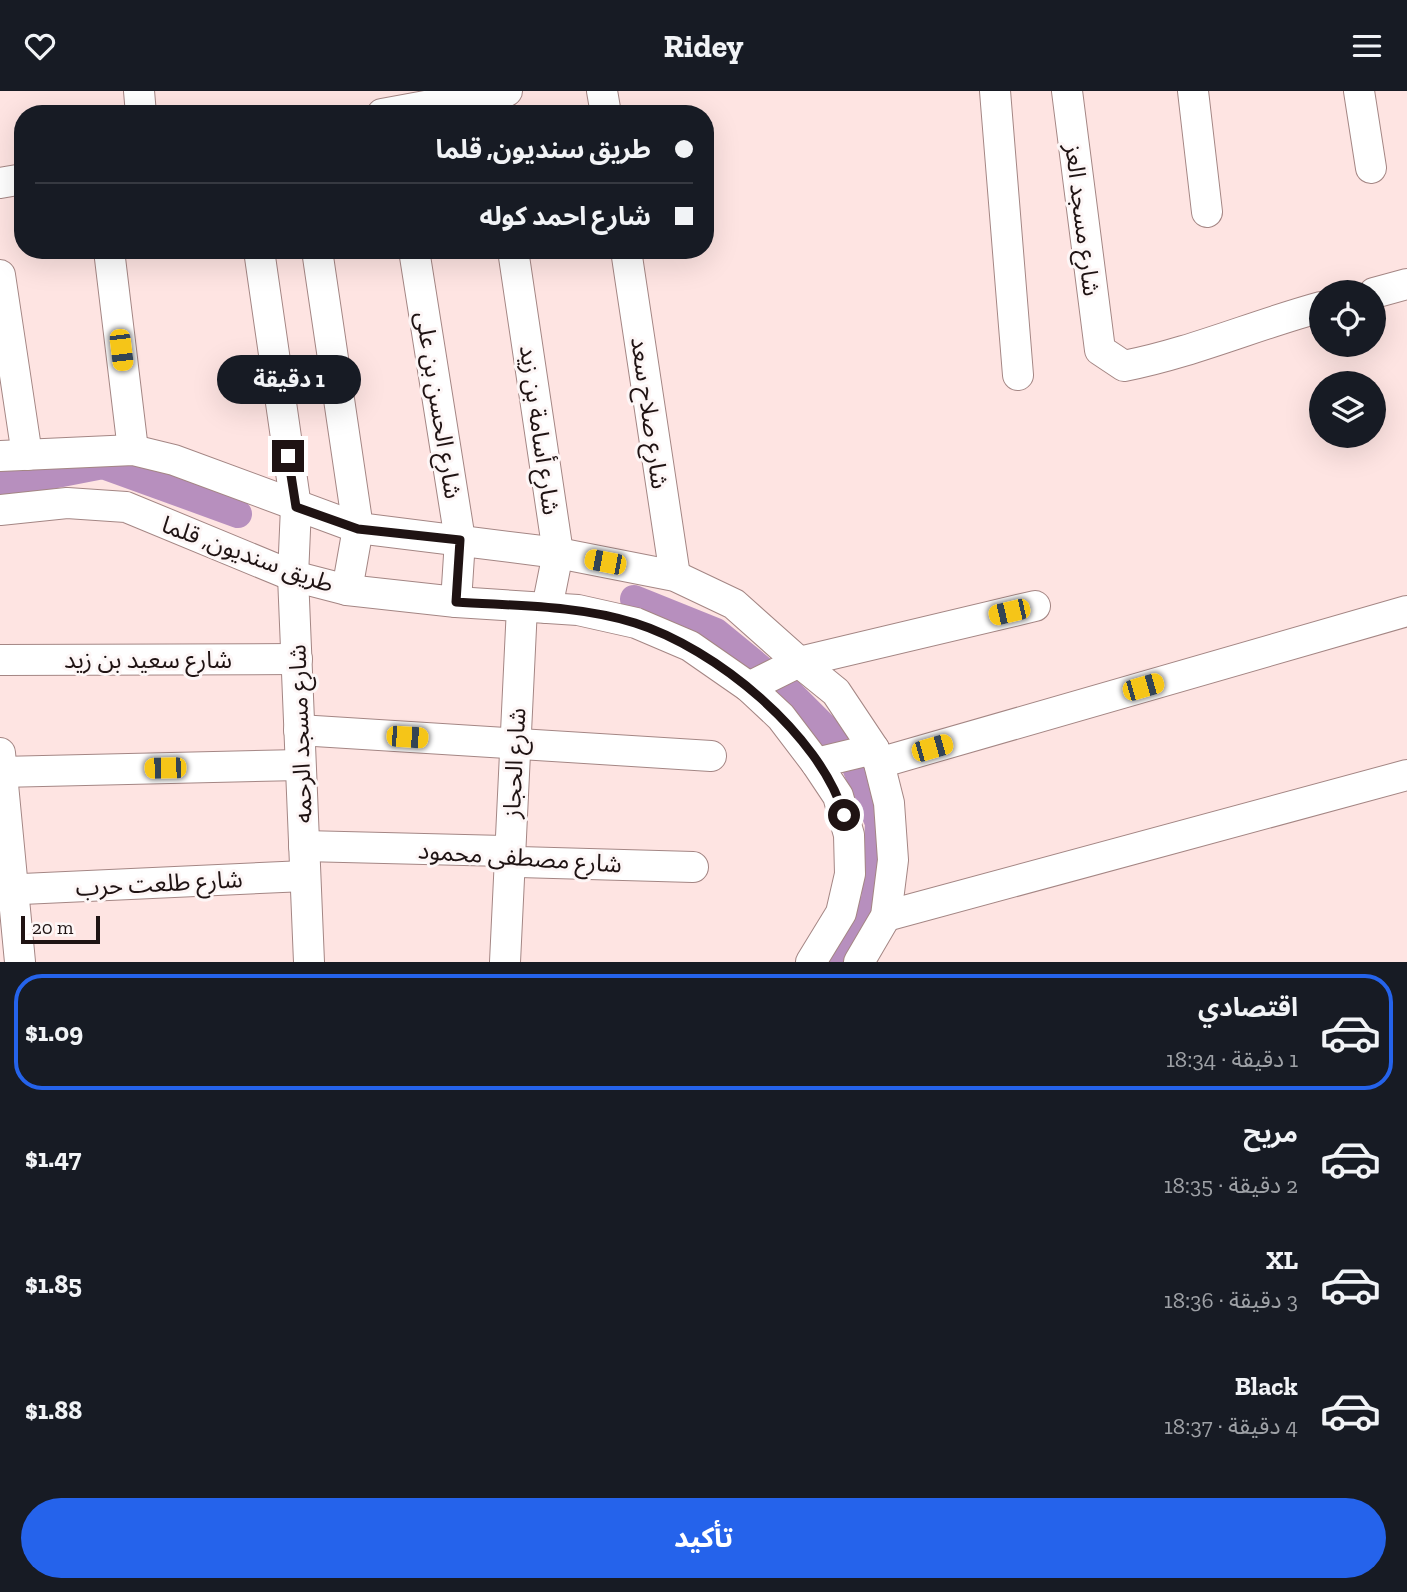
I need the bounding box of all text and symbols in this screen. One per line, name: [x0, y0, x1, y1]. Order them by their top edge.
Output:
icon: heart: [21, 27, 59, 65]
text: Ridey: [663, 27, 744, 65]
icon: menu: [1348, 27, 1386, 65]
text: طريق سنديون, قلما: [436, 133, 651, 165]
street label: شارع مسجد العز: [1056, 141, 1107, 298]
text: شارع احمد كوله: [479, 200, 651, 232]
map controls: [1309, 280, 1386, 448]
button: locate: [1309, 280, 1386, 357]
street label: شارع الحسن بن على: [407, 309, 468, 501]
car: [109, 328, 134, 372]
street label: شارع صلاح سعد: [622, 335, 675, 491]
street label: شارع أسامة بن زيد: [511, 343, 567, 517]
callout: 1 دقيقة: [216, 355, 360, 403]
text: 1 دقيقة: [253, 365, 325, 393]
button: layers: [1309, 371, 1386, 448]
route end: [272, 440, 304, 472]
street label: طريق سنديون, قلما: [158, 509, 338, 599]
car: [583, 548, 628, 576]
car: [987, 597, 1032, 627]
street label: شارع مسجد الرحمه: [282, 644, 321, 824]
street label: شارع سعيد بن زيد: [64, 645, 232, 677]
car: [1120, 671, 1167, 703]
street label: شارع الحجاز: [497, 707, 534, 820]
car: [386, 725, 429, 749]
car: [909, 732, 956, 764]
car: [144, 757, 187, 779]
route start: [828, 799, 860, 831]
street label: شارع مصطفى محمود: [417, 835, 623, 882]
street label: شارع طلعت حرب: [75, 864, 243, 905]
scale bar: [21, 913, 100, 945]
text: 20 m: [32, 916, 73, 939]
text: اقتصادي: [1198, 991, 1298, 1023]
icon: car: [1319, 1001, 1382, 1064]
text: $1.09: [25, 1016, 83, 1048]
text: 1 دقيقة · 18:34: [1166, 1045, 1298, 1073]
text: مريح: [1243, 1117, 1298, 1149]
icon: car: [1319, 1127, 1382, 1190]
text: $1.47: [25, 1142, 81, 1174]
text: 2 دقيقة · 18:35: [1164, 1171, 1298, 1199]
text: XL: [1266, 1244, 1298, 1276]
icon: car: [1319, 1253, 1382, 1316]
text: $1.85: [25, 1268, 82, 1300]
text: 3 دقيقة · 18:36: [1164, 1286, 1298, 1314]
text: Black: [1235, 1370, 1298, 1402]
icon: car: [1319, 1379, 1382, 1442]
text: $1.88: [25, 1394, 82, 1426]
text: 4 دقيقة · 18:37: [1164, 1412, 1298, 1440]
button: تأكيد: [21, 1498, 1386, 1578]

